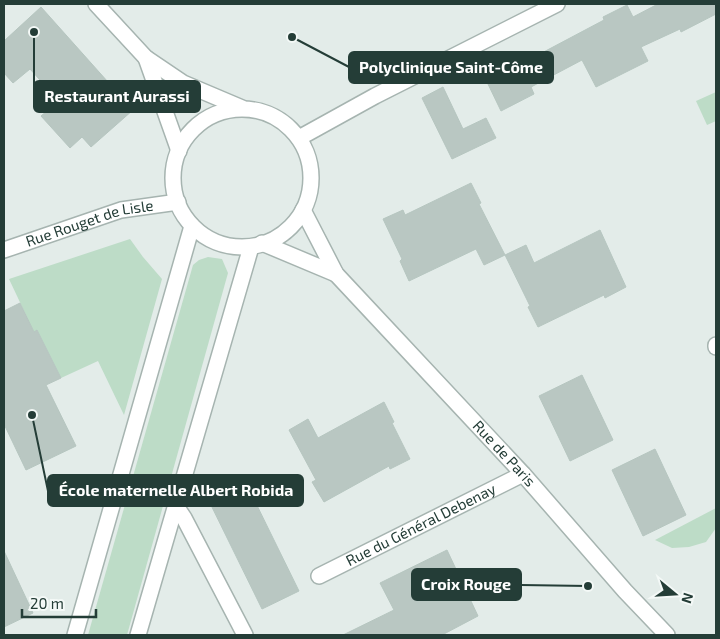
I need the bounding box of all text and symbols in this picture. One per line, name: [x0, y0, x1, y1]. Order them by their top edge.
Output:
callout: Polyclinique Saint-Côme: [349, 52, 553, 83]
text: Polyclinique Saint-Côme: [359, 57, 543, 77]
callout: Restaurant Aurassi: [34, 81, 200, 112]
text: Restaurant Aurassi: [44, 86, 190, 105]
street label: Rue Rouget de Lisle: [23, 196, 154, 250]
street label: Rue de Paris: [470, 416, 540, 490]
callout: École maternelle Albert Robida: [48, 475, 303, 506]
street label: Rue du Général Debenay: [343, 479, 499, 569]
text: École maternelle Albert Robida: [59, 480, 293, 499]
callout: Croix Rouge: [412, 569, 521, 600]
north arrow: [650, 569, 700, 619]
text: Croix Rouge: [421, 574, 511, 593]
scale bar: [22, 586, 96, 618]
text: N: [678, 591, 697, 606]
text: 20 m: [30, 594, 64, 612]

